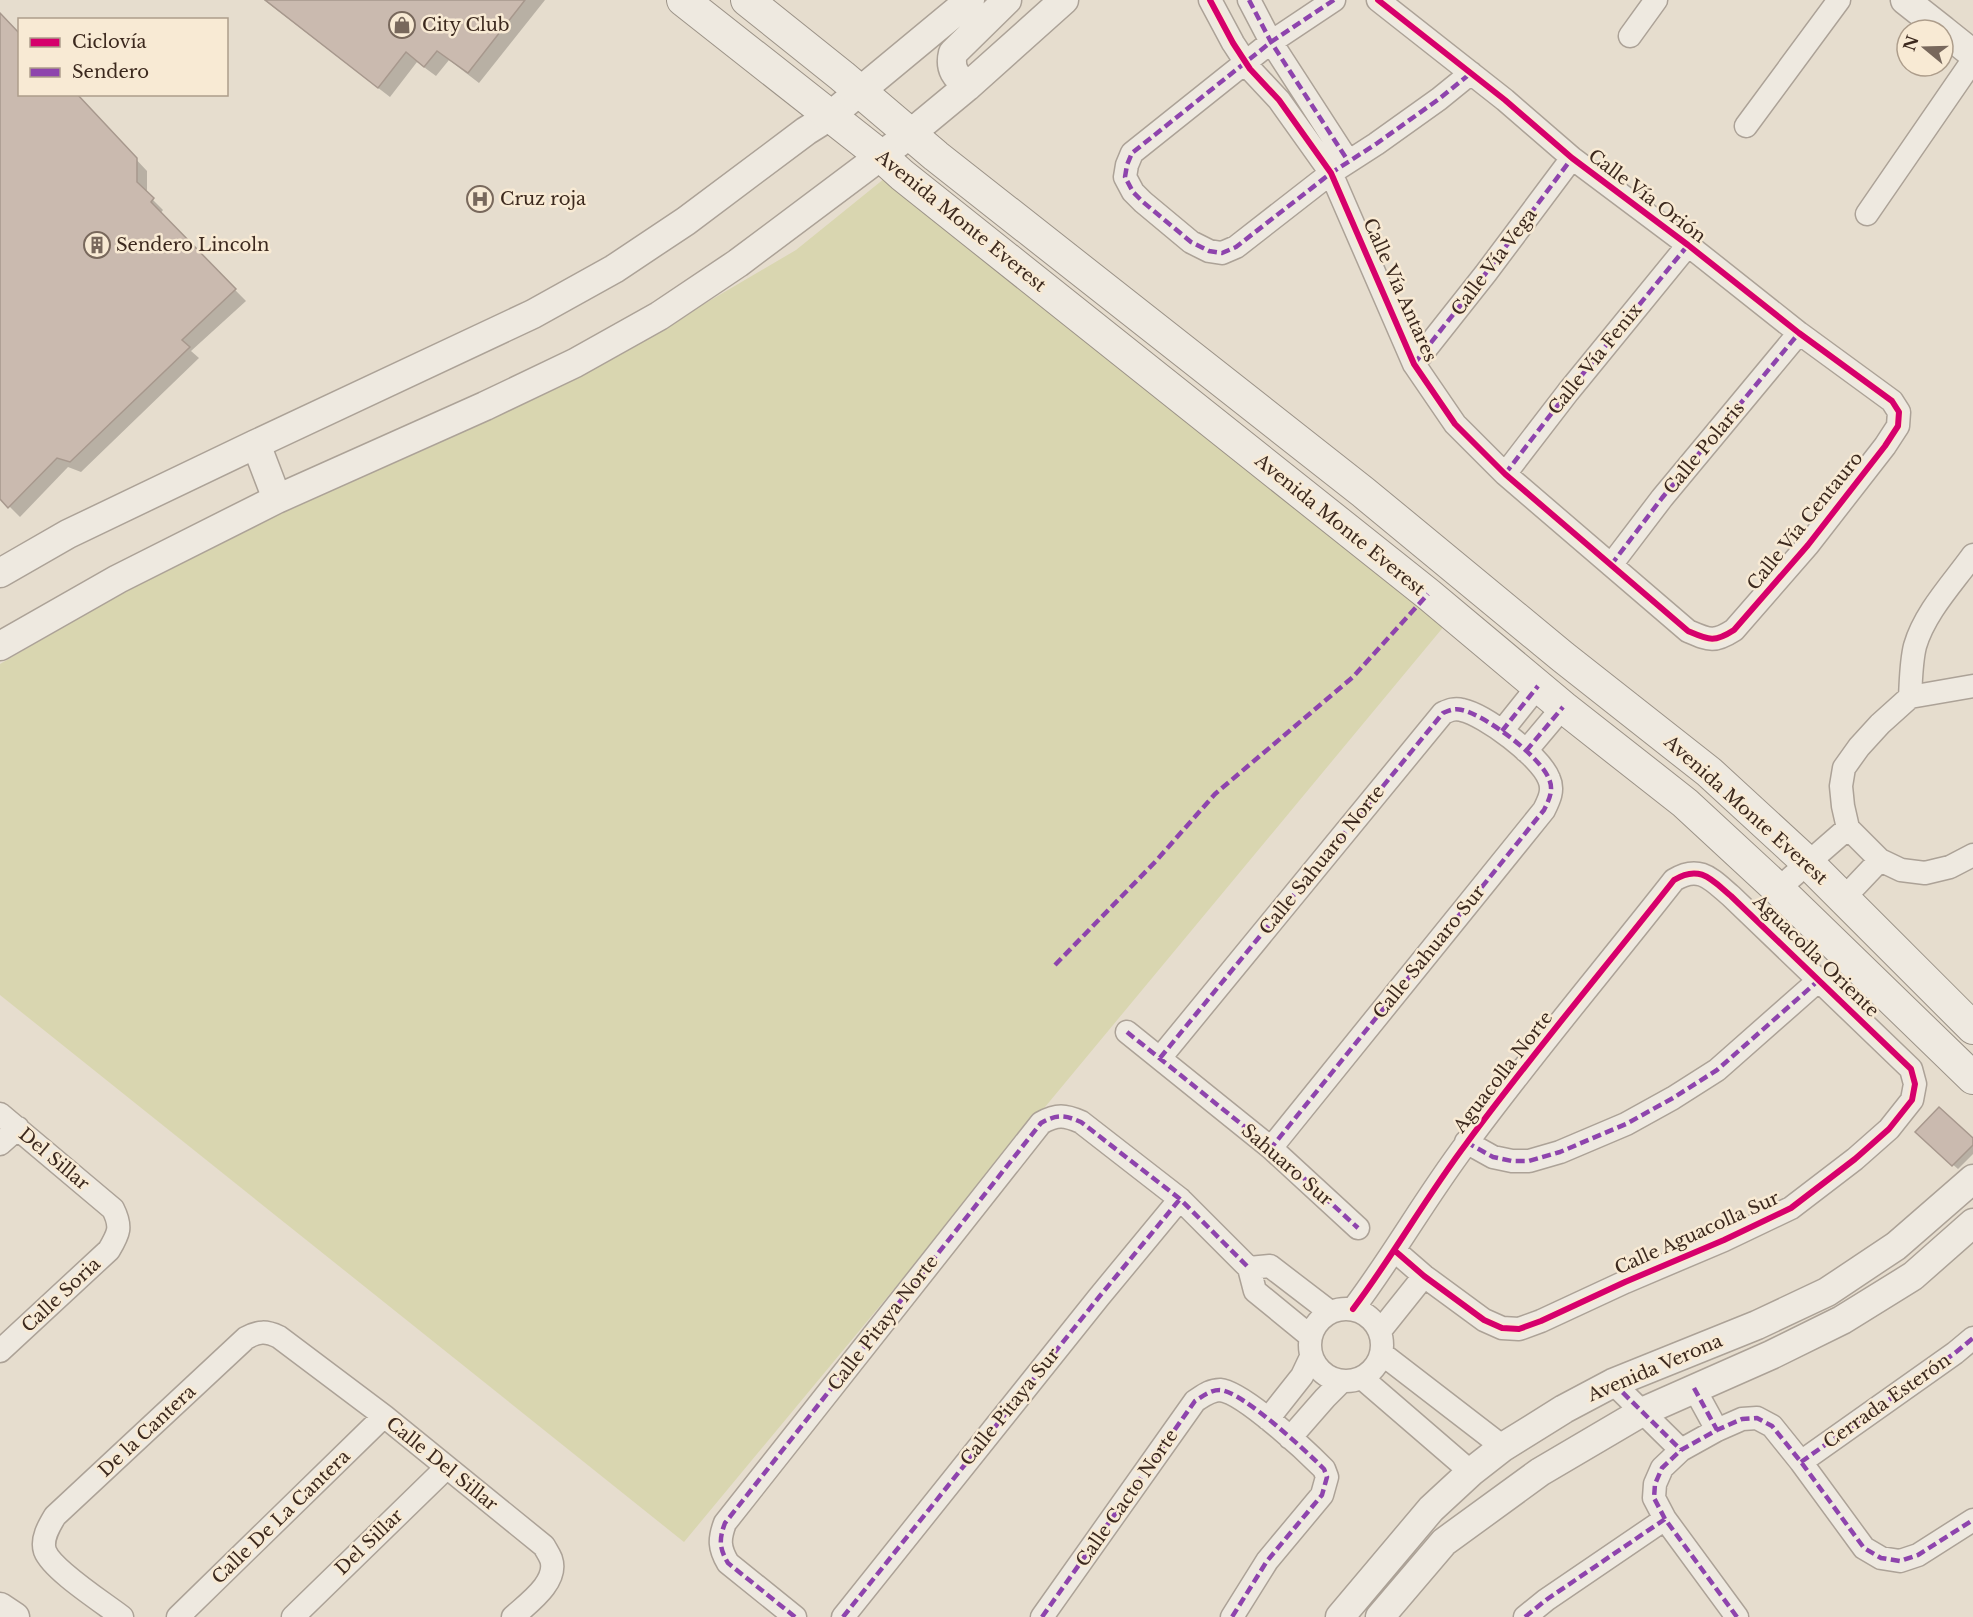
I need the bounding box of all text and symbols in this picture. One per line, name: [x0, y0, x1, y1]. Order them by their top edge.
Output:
shop icon: City Club: [387, 10, 417, 40]
place label: City Club: [422, 14, 510, 36]
legend: [18, 18, 228, 96]
north arrow: [1895, 18, 1955, 78]
text: Ciclovía: [72, 31, 147, 53]
text: N: [1899, 33, 1923, 53]
text: Sendero: [72, 61, 149, 83]
street label: Avenida Monte Everest: [871, 145, 1051, 296]
street label: Calle Vía Orión: [1584, 145, 1710, 247]
hospital icon: Cruz roja: [465, 184, 495, 214]
place label: Cruz roja: [500, 188, 586, 210]
street label: Calle Vía Vega: [1447, 204, 1541, 320]
street label: Calle Vía Antares: [1358, 215, 1442, 365]
building icon: Sendero Lincoln: [82, 230, 112, 260]
place label: Sendero Lincoln: [116, 234, 269, 256]
street label: Calle Vía Fenix: [1543, 299, 1647, 419]
street label: Calle Polaris: [1659, 397, 1749, 499]
street label: Calle Vía Centauro: [1742, 447, 1868, 595]
street label: Avenida Monte Everest: [1250, 449, 1430, 600]
street label: Avenida Monte Everest: [1659, 730, 1832, 889]
street label: Calle Sahuaro Norte: [1255, 781, 1389, 939]
street label: Calle Sahuaro Sur: [1368, 881, 1490, 1023]
street label: Aguacolla Oriente: [1748, 890, 1883, 1022]
street label: Aguacolla Norte: [1448, 1007, 1557, 1138]
street label: Sahuaro Sur: [1237, 1119, 1337, 1211]
street label: Del Sillar: [14, 1123, 94, 1195]
street label: Calle Aguacolla Sur: [1611, 1187, 1783, 1279]
street label: Calle Pitaya Norte: [823, 1251, 943, 1395]
street label: Calle Soria: [17, 1253, 105, 1337]
street label: Avenida Verona: [1583, 1330, 1726, 1407]
street label: Calle Pitaya Sur: [956, 1343, 1064, 1470]
street label: Cerrada Esterón: [1819, 1349, 1955, 1453]
street label: De la Cantera: [94, 1380, 200, 1482]
street label: Calle Del Sillar: [382, 1412, 502, 1516]
street label: Calle Cacto Norte: [1071, 1425, 1183, 1571]
street label: Calle De La Cantera: [207, 1445, 355, 1589]
street label: Del Sillar: [331, 1504, 408, 1580]

